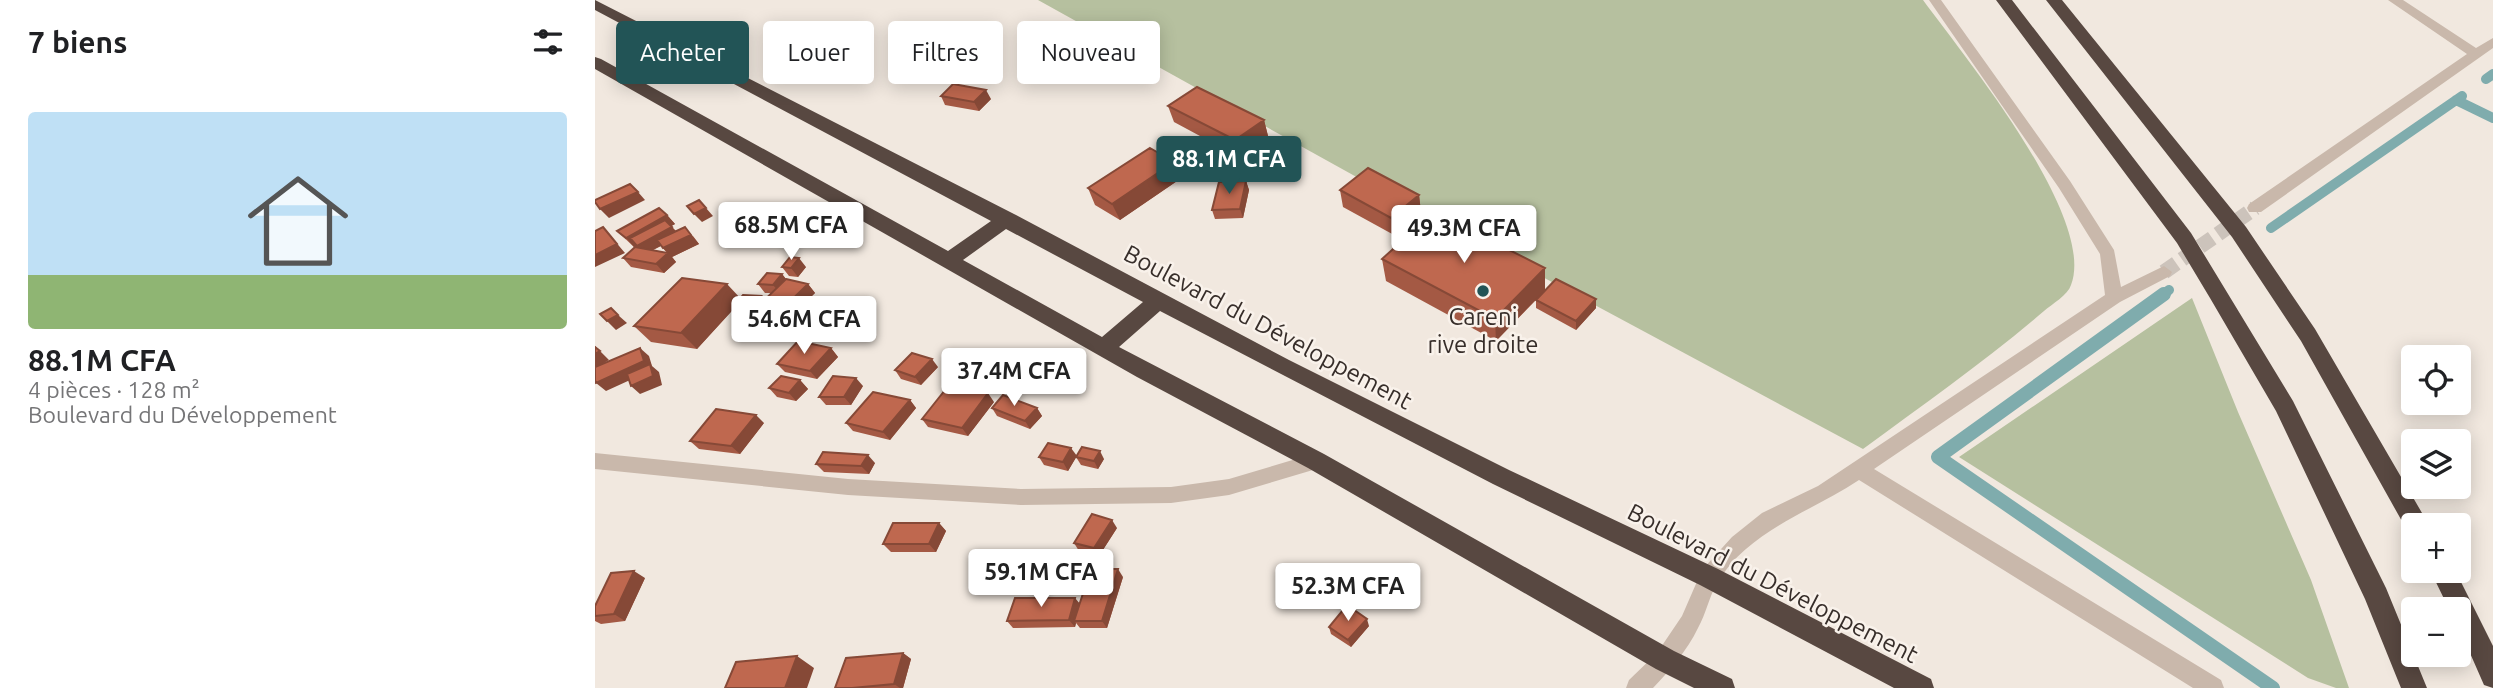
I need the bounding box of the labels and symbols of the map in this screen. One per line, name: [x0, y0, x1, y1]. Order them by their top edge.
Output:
pin: 88.1M CFA: [1149, 136, 1309, 196]
pin: 68.5M CFA: [711, 202, 871, 262]
pin: 49.3M CFA: [1384, 205, 1544, 265]
street label: Boulevard du Développement: [1119, 239, 1417, 415]
marker: Careni rive droite: [1475, 283, 1491, 299]
pin: 54.6M CFA: [724, 296, 884, 356]
place label: Careni rive droite: [1428, 303, 1538, 358]
pin: 37.4M CFA: [934, 348, 1094, 408]
street label: Boulevard du Développement: [1623, 498, 1923, 668]
pin: 59.1M CFA: [961, 550, 1121, 609]
pin: 52.3M CFA: [1268, 564, 1428, 623]

